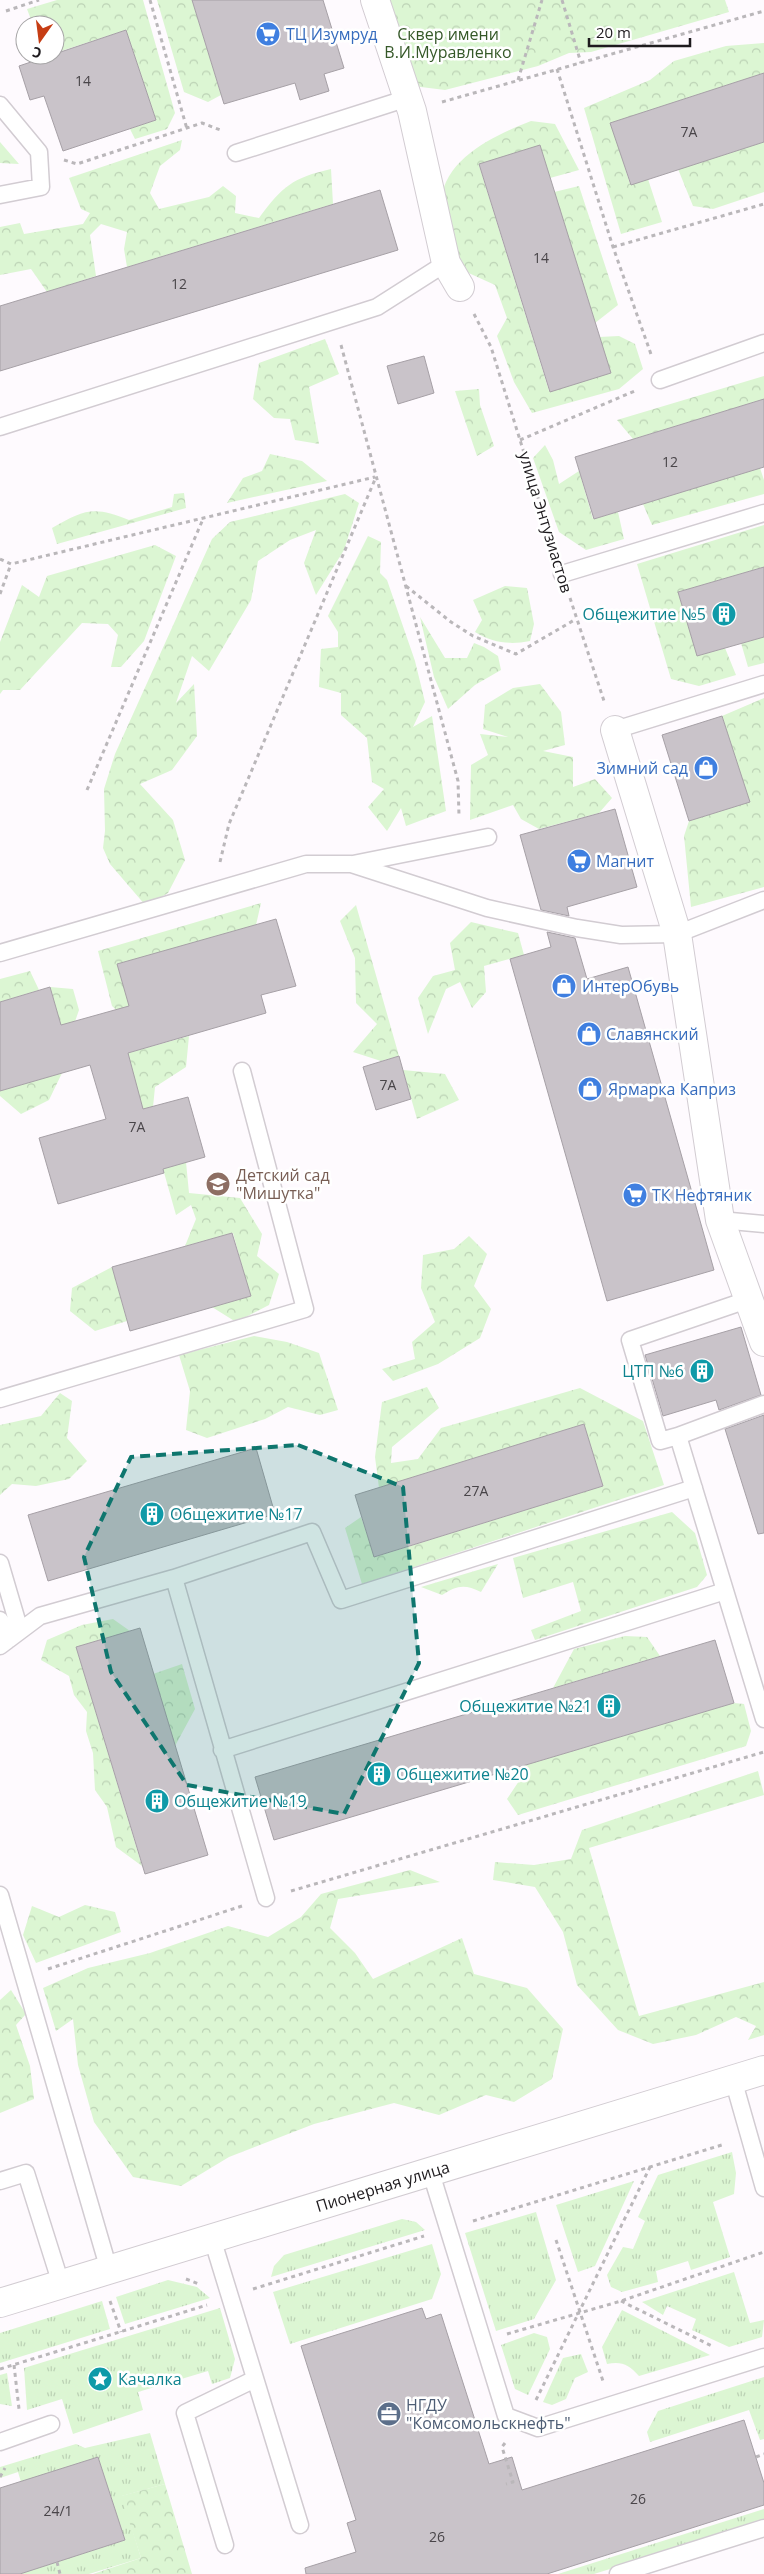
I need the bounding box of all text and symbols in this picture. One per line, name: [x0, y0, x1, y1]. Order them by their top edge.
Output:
north arrow: [15, 15, 65, 65]
scale bar: [589, 15, 690, 47]
supermarket icon: ТЦ Изумруд: [255, 21, 281, 47]
text: 20 m: [596, 22, 631, 42]
place label: ТЦ Изумруд: [286, 23, 377, 45]
park label: Сквер имени В.И.Муравленко: [384, 23, 512, 63]
text: С: [30, 43, 43, 63]
house number: 14: [75, 71, 91, 90]
house number: 7А: [681, 122, 698, 141]
house number: 14: [533, 248, 549, 267]
house number: 12: [171, 274, 187, 293]
street label: улица Энтузиастов: [514, 449, 578, 595]
house number: 12: [662, 452, 678, 471]
building icon: Общежитие №5: [711, 601, 737, 627]
place label: Общежитие №5: [582, 603, 706, 625]
shop icon: Зимний сад: [693, 755, 719, 781]
place label: Зимний сад: [596, 757, 688, 779]
supermarket icon: Магнит: [566, 848, 592, 874]
place label: Магнит: [596, 850, 654, 872]
shop icon: ИнтерОбувь: [551, 973, 577, 999]
place label: ИнтерОбувь: [582, 975, 679, 997]
shop icon: Славянский: [576, 1021, 602, 1047]
place label: Славянский: [606, 1023, 699, 1045]
house number: 7А: [380, 1075, 397, 1094]
shop icon: Ярмарка Каприз: [577, 1076, 603, 1102]
place label: Ярмарка Каприз: [608, 1078, 736, 1100]
house number: 7А: [129, 1117, 146, 1136]
place label: Детский сад "Мишутка": [236, 1164, 330, 1204]
school or university icon: Детский сад "Мишутка": [205, 1171, 231, 1197]
supermarket icon: ТК Нефтяник: [622, 1182, 648, 1208]
place label: ТК Нефтяник: [652, 1184, 753, 1206]
building icon: ЦТП №6: [689, 1358, 715, 1384]
place label: ЦТП №6: [622, 1360, 684, 1382]
house number: 27А: [464, 1481, 489, 1500]
building icon: Общежитие №17: [139, 1501, 165, 1527]
place label: Общежитие №17: [170, 1503, 303, 1525]
building icon: Общежитие №21: [596, 1693, 622, 1719]
place label: Общежитие №21: [459, 1695, 592, 1717]
building icon: Общежитие №20: [366, 1761, 392, 1787]
place label: Общежитие №20: [396, 1763, 529, 1785]
building icon: Общежитие №19: [144, 1788, 170, 1814]
place label: Общежитие №19: [174, 1790, 307, 1812]
street label: Пионерная улица: [313, 2156, 452, 2217]
place icon: Качалка: [87, 2366, 113, 2392]
place label: Качалка: [118, 2368, 182, 2390]
place label: НГДУ "Комсомольскнефть": [406, 2394, 571, 2434]
office icon: НГДУ "Комсомольскнефть": [376, 2401, 402, 2427]
house number: 26: [630, 2489, 646, 2508]
house number: 24/1: [43, 2501, 73, 2520]
house number: 26: [429, 2527, 445, 2546]

